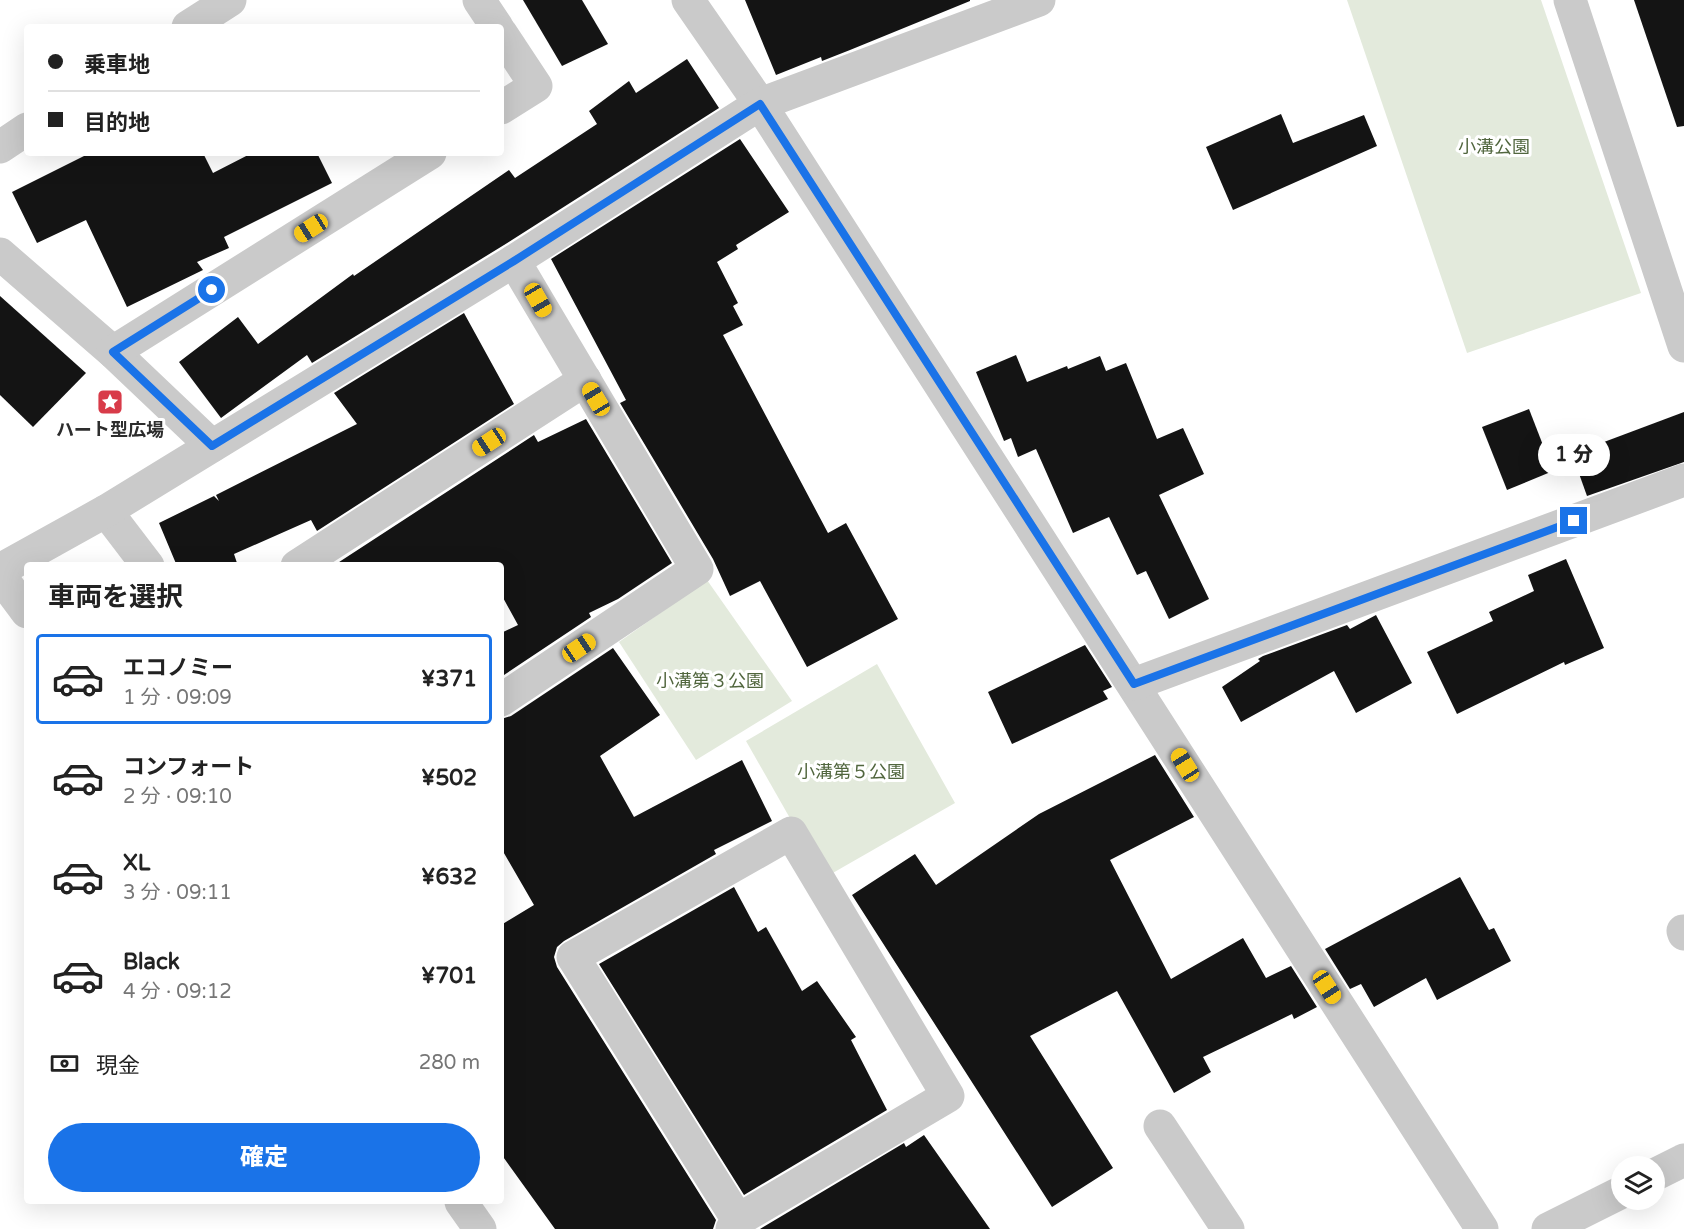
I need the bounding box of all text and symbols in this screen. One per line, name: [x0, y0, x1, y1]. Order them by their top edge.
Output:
text: 乗車地: [84, 52, 150, 78]
text: 目的地: [84, 110, 150, 136]
park label: 小溝公園: [1458, 136, 1530, 158]
car: [291, 211, 331, 245]
route start: [198, 276, 225, 303]
car: [521, 280, 555, 320]
car: [579, 379, 613, 419]
place icon: ハート型広場: [95, 387, 125, 417]
place label: ハート型広場: [56, 419, 164, 441]
car: [469, 425, 509, 459]
callout: 1 分: [1538, 434, 1610, 476]
text: 1 分: [1555, 443, 1593, 467]
route end: [1560, 507, 1587, 534]
text: 車両を選択: [48, 581, 183, 614]
car: [559, 630, 599, 666]
icon: car: [51, 652, 105, 706]
text: エコノミー: [123, 655, 233, 681]
text: ¥371: [421, 666, 477, 692]
park label: 小溝第３公園: [656, 670, 764, 692]
text: 1 分 · 09:09: [123, 686, 232, 710]
car: [1168, 745, 1202, 785]
icon: car: [51, 751, 105, 805]
text: コンフォート: [123, 754, 254, 780]
park label: 小溝第５公園: [797, 761, 905, 783]
text: ¥502: [421, 765, 477, 791]
text: 2 分 · 09:10: [123, 785, 232, 809]
icon: car: [51, 850, 105, 904]
text: XL: [123, 850, 150, 876]
text: ¥632: [421, 864, 477, 890]
text: 3 分 · 09:11: [123, 881, 232, 905]
icon: car: [51, 949, 105, 1003]
text: Black: [123, 949, 180, 975]
text: ¥701: [421, 963, 477, 989]
car: [1310, 967, 1344, 1007]
text: 4 分 · 09:12: [123, 980, 232, 1004]
icon: cash: [48, 1047, 81, 1080]
text: 280 m: [419, 1051, 480, 1075]
text: 現金: [96, 1053, 140, 1079]
button: 確定: [48, 1123, 480, 1192]
map controls: [1611, 1156, 1665, 1210]
button: layers: [1611, 1156, 1665, 1210]

